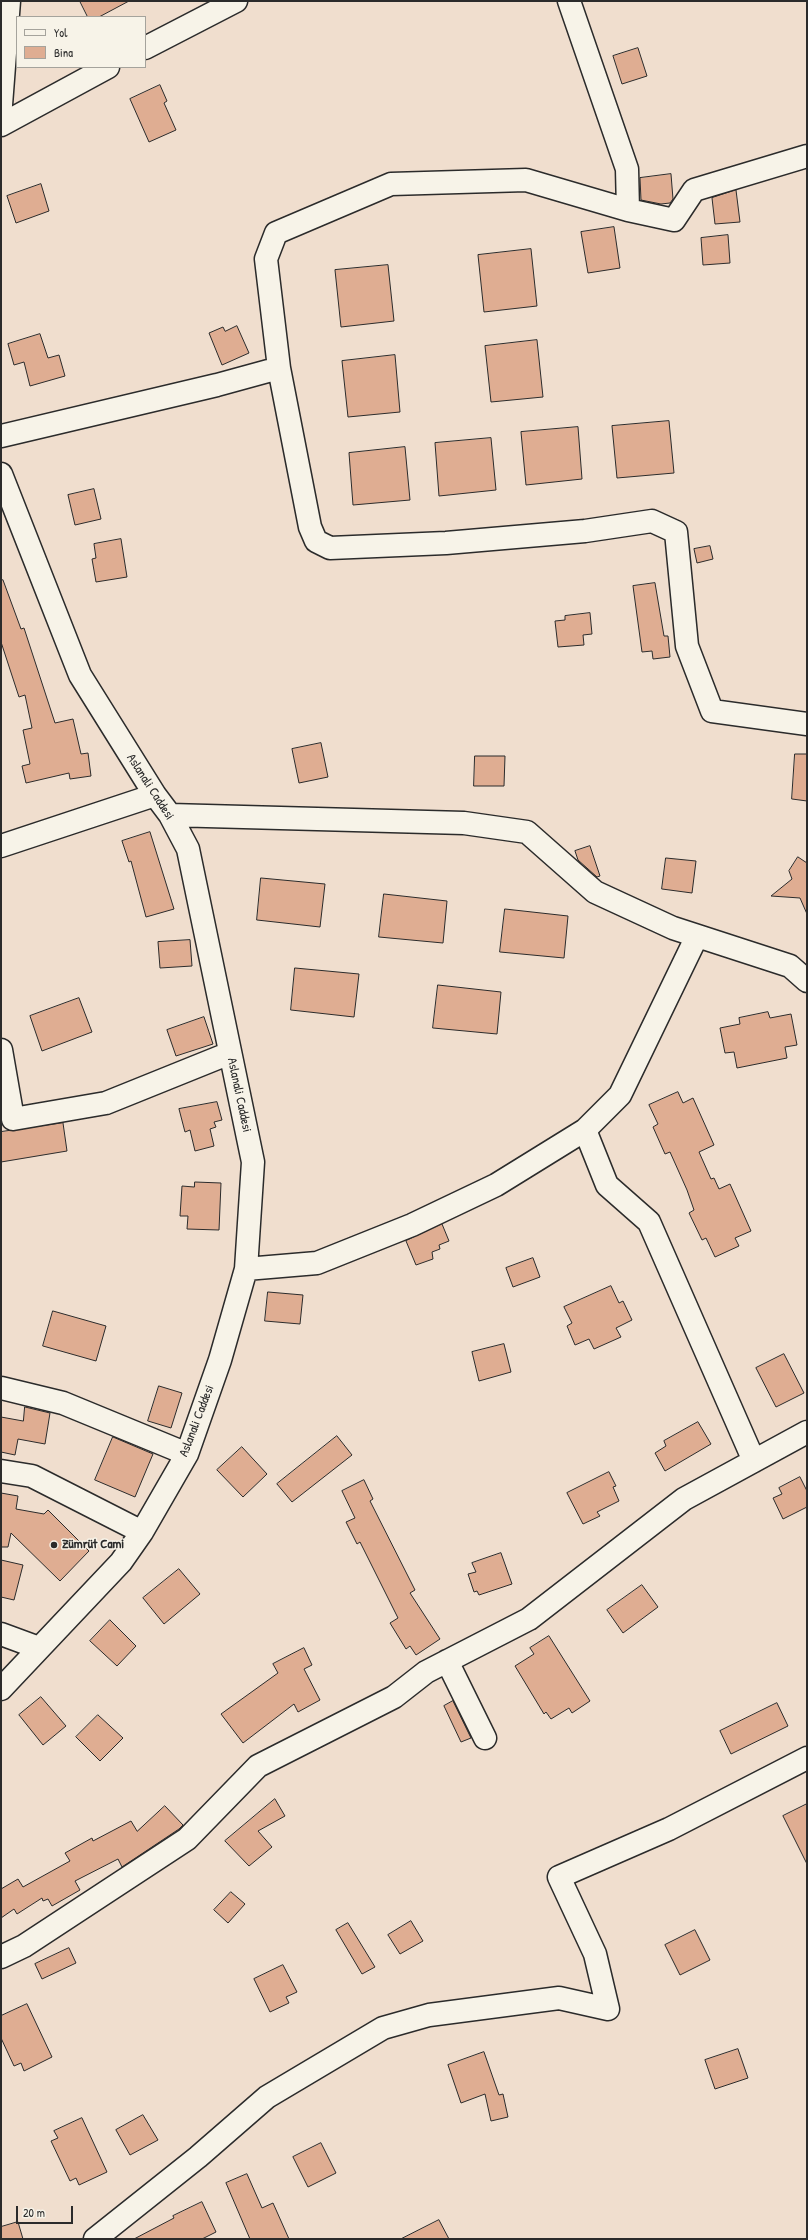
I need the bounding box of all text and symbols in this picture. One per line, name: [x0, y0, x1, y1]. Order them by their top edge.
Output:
legend: [16, 16, 146, 68]
text: Yol: [54, 24, 67, 41]
text: Bina: [54, 44, 73, 61]
street label: Aslanali Caddesi: [123, 751, 177, 823]
street label: Aslanali Caddesi: [224, 1056, 254, 1134]
street label: Aslanali Caddesi: [176, 1383, 218, 1459]
place label: Zümrüt Cami: [62, 1537, 124, 1553]
marker: Zümrüt Cami: [49, 1540, 59, 1550]
scale bar: [18, 2198, 75, 2224]
text: 20 m: [23, 2204, 45, 2221]

